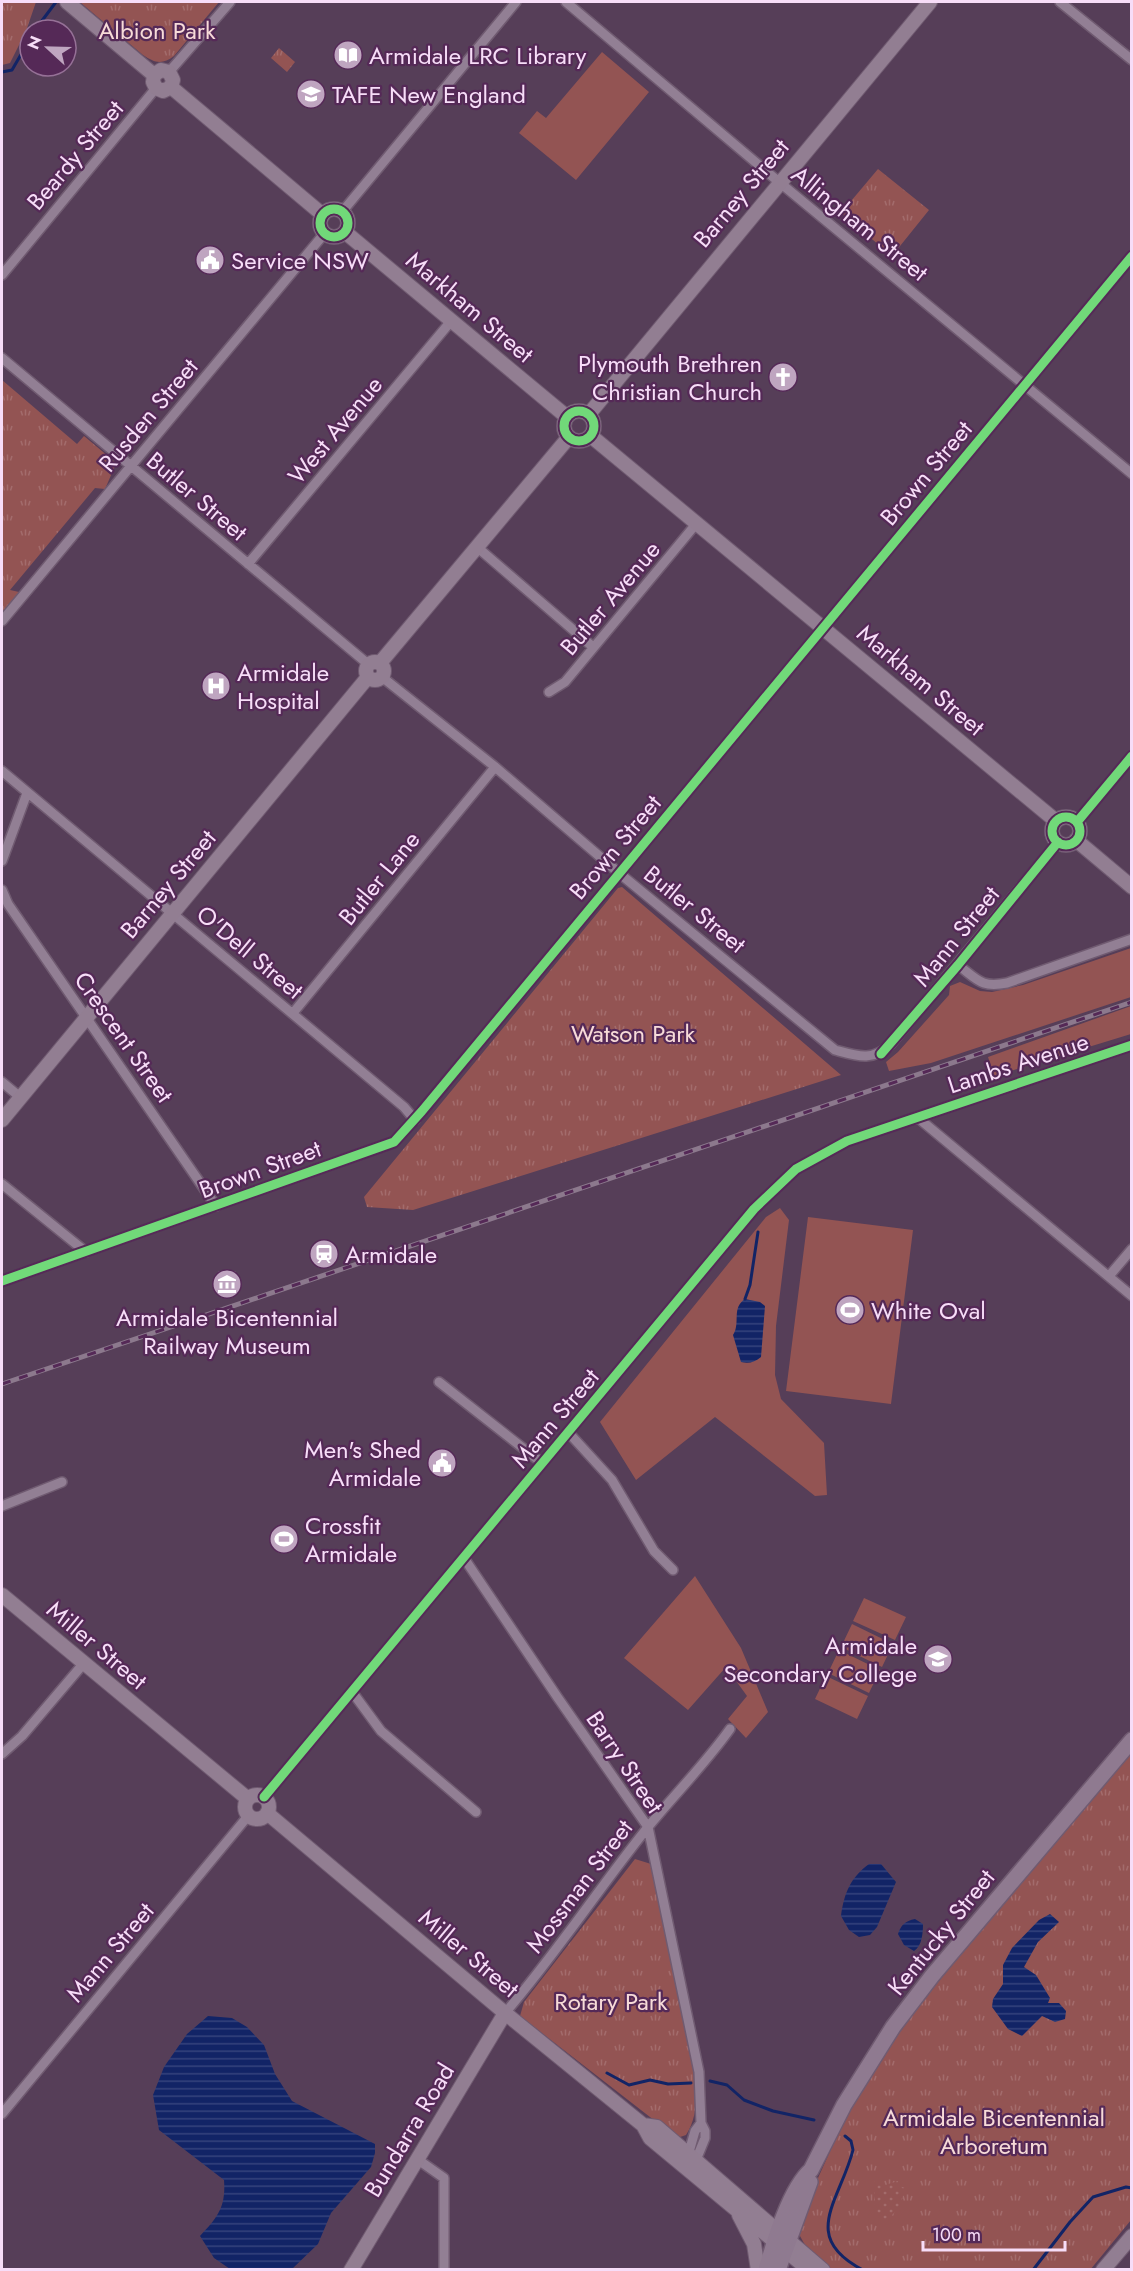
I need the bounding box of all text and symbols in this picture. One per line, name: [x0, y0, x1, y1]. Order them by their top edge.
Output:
park label: Albion Park: [99, 13, 216, 48]
north arrow: [18, 18, 78, 78]
text: N: [22, 32, 48, 53]
place label: Armidale LRC Library: [369, 38, 587, 73]
library icon: Armidale LRC Library: [332, 39, 364, 71]
place label: TAFE New England: [332, 77, 526, 112]
school or university icon: TAFE New England: [295, 78, 327, 110]
street label: Beardy Street: [18, 92, 132, 218]
street label: Barney Street: [685, 131, 797, 255]
street label: Allingham Street: [784, 157, 936, 289]
place label: Service NSW: [231, 243, 369, 278]
street label: Markham Street: [399, 243, 542, 371]
public building icon: Service NSW: [194, 244, 226, 276]
place label: Plymouth Brethren Christian Church: [578, 346, 762, 409]
street label: Rusden Street: [90, 350, 206, 479]
church icon: Plymouth Brethren Christian Church: [767, 361, 799, 393]
street label: West Avenue: [279, 368, 391, 492]
street label: Brown Street: [872, 413, 980, 533]
street label: Butler Street: [139, 443, 255, 549]
street label: Butler Avenue: [552, 533, 668, 663]
street label: Markham Street: [850, 616, 993, 744]
place label: Armidale Hospital: [237, 655, 329, 718]
hospital icon: Armidale Hospital: [200, 670, 232, 702]
street label: Brown Street: [561, 787, 669, 907]
street label: Barney Street: [112, 822, 224, 946]
street label: Butler Lane: [330, 823, 428, 933]
street label: Butler Street: [636, 857, 754, 961]
street label: Mann Street: [904, 878, 1008, 994]
street label: O'Dell Street: [189, 897, 311, 1007]
street label: Crescent Street: [66, 964, 182, 1110]
park label: Watson Park: [571, 1016, 695, 1051]
street label: Lambs Avenue: [943, 1024, 1093, 1102]
street label: Brown Street: [194, 1131, 326, 1207]
place label: Armidale: [345, 1237, 437, 1272]
station icon: Armidale: [308, 1238, 340, 1270]
museum icon: Armidale Bicentennial Railway Museum: [211, 1268, 243, 1300]
place label: White Oval: [871, 1293, 986, 1328]
sports icon: White Oval: [834, 1294, 866, 1326]
place label: Armidale Bicentennial Railway Museum: [116, 1300, 338, 1363]
street label: Mann Street: [503, 1360, 607, 1475]
place label: Men's Shed Armidale: [304, 1432, 421, 1495]
public building icon: Men's Shed Armidale: [426, 1447, 458, 1479]
place label: Crossfit Armidale: [305, 1508, 397, 1571]
sports icon: Crossfit Armidale: [268, 1523, 300, 1555]
street label: Miller Street: [39, 1592, 155, 1698]
place label: Armidale Secondary College: [723, 1628, 917, 1691]
school or university icon: Armidale Secondary College: [922, 1643, 954, 1675]
street label: Barry Street: [578, 1704, 672, 1821]
street label: Mossman Street: [517, 1812, 641, 1960]
street label: Kentucky Street: [879, 1861, 1003, 2003]
street label: Mann Street: [58, 1894, 162, 2009]
street label: Miller Street: [411, 1900, 527, 2006]
park label: Rotary Park: [554, 1984, 668, 2019]
street label: Bundarra Road: [355, 2056, 463, 2204]
park label: Armidale Bicentennial Arboretum: [883, 2100, 1105, 2163]
scale bar: [923, 2214, 1066, 2252]
text: 100 m: [932, 2222, 981, 2248]

